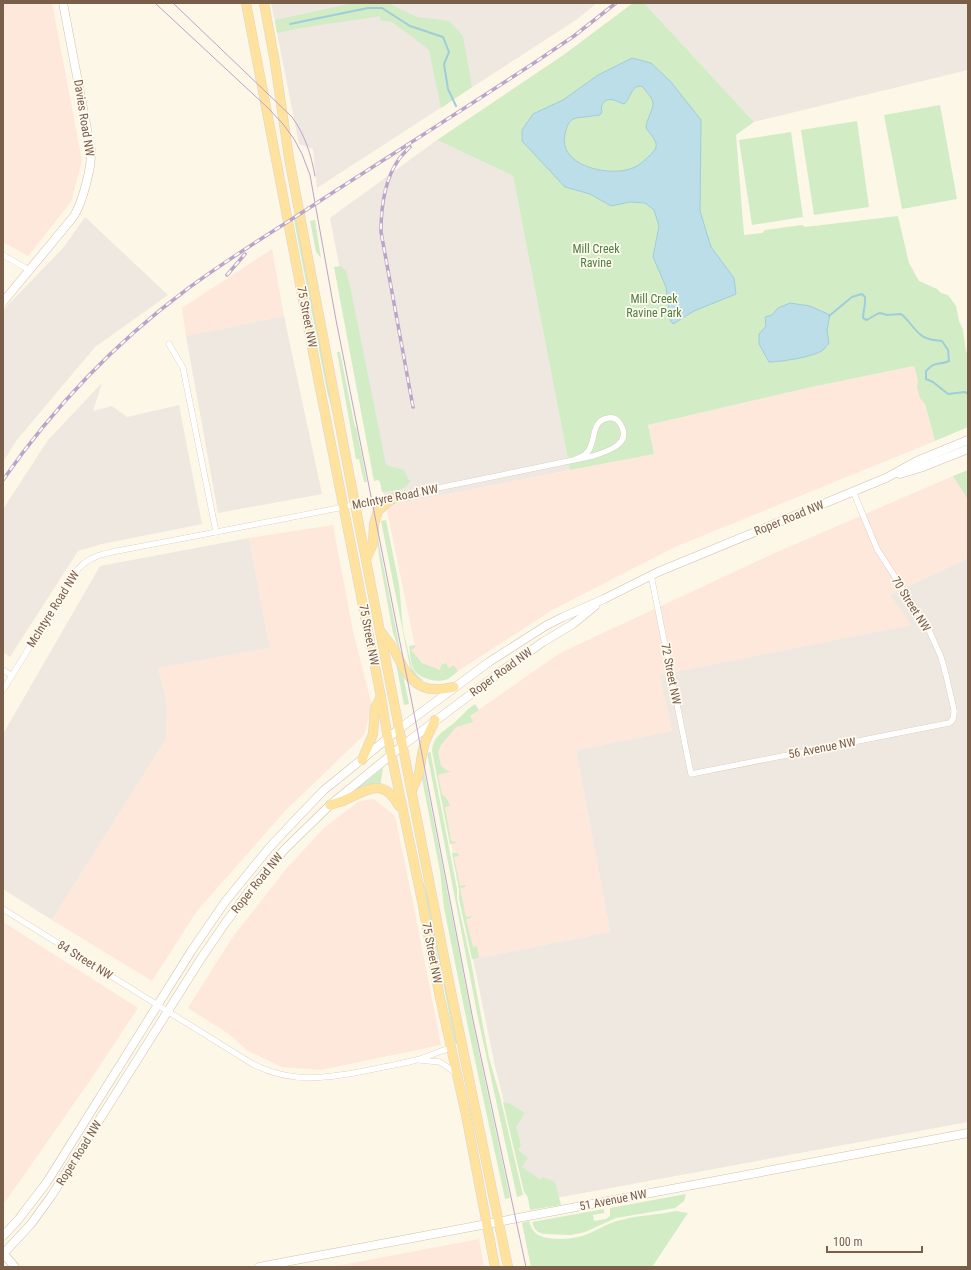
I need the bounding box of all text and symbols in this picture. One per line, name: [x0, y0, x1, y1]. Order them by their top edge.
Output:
street label: Davies Road NW: [71, 79, 97, 157]
park label: Mill Creek Ravine: [572, 242, 620, 270]
street label: 75 Street NW: [294, 285, 320, 349]
park label: Mill Creek Ravine Park: [626, 292, 682, 320]
street label: McIntyre Road NW: [351, 482, 439, 512]
street label: Roper Road NW: [752, 498, 826, 538]
street label: McIntyre Road NW: [24, 568, 82, 650]
street label: 70 Street NW: [889, 574, 933, 634]
street label: 75 Street NW: [356, 603, 382, 667]
street label: 72 Street NW: [658, 642, 684, 706]
street label: Roper Road NW: [467, 645, 535, 699]
street label: 56 Avenue NW: [787, 735, 857, 761]
street label: Roper Road NW: [228, 850, 286, 916]
street label: 75 Street NW: [419, 921, 445, 985]
street label: 84 Street NW: [55, 938, 115, 982]
street label: Roper Road NW: [54, 1118, 104, 1188]
street label: 51 Avenue NW: [578, 1187, 648, 1213]
scale bar: [827, 1228, 922, 1254]
text: 100 m: [833, 1235, 863, 1249]

